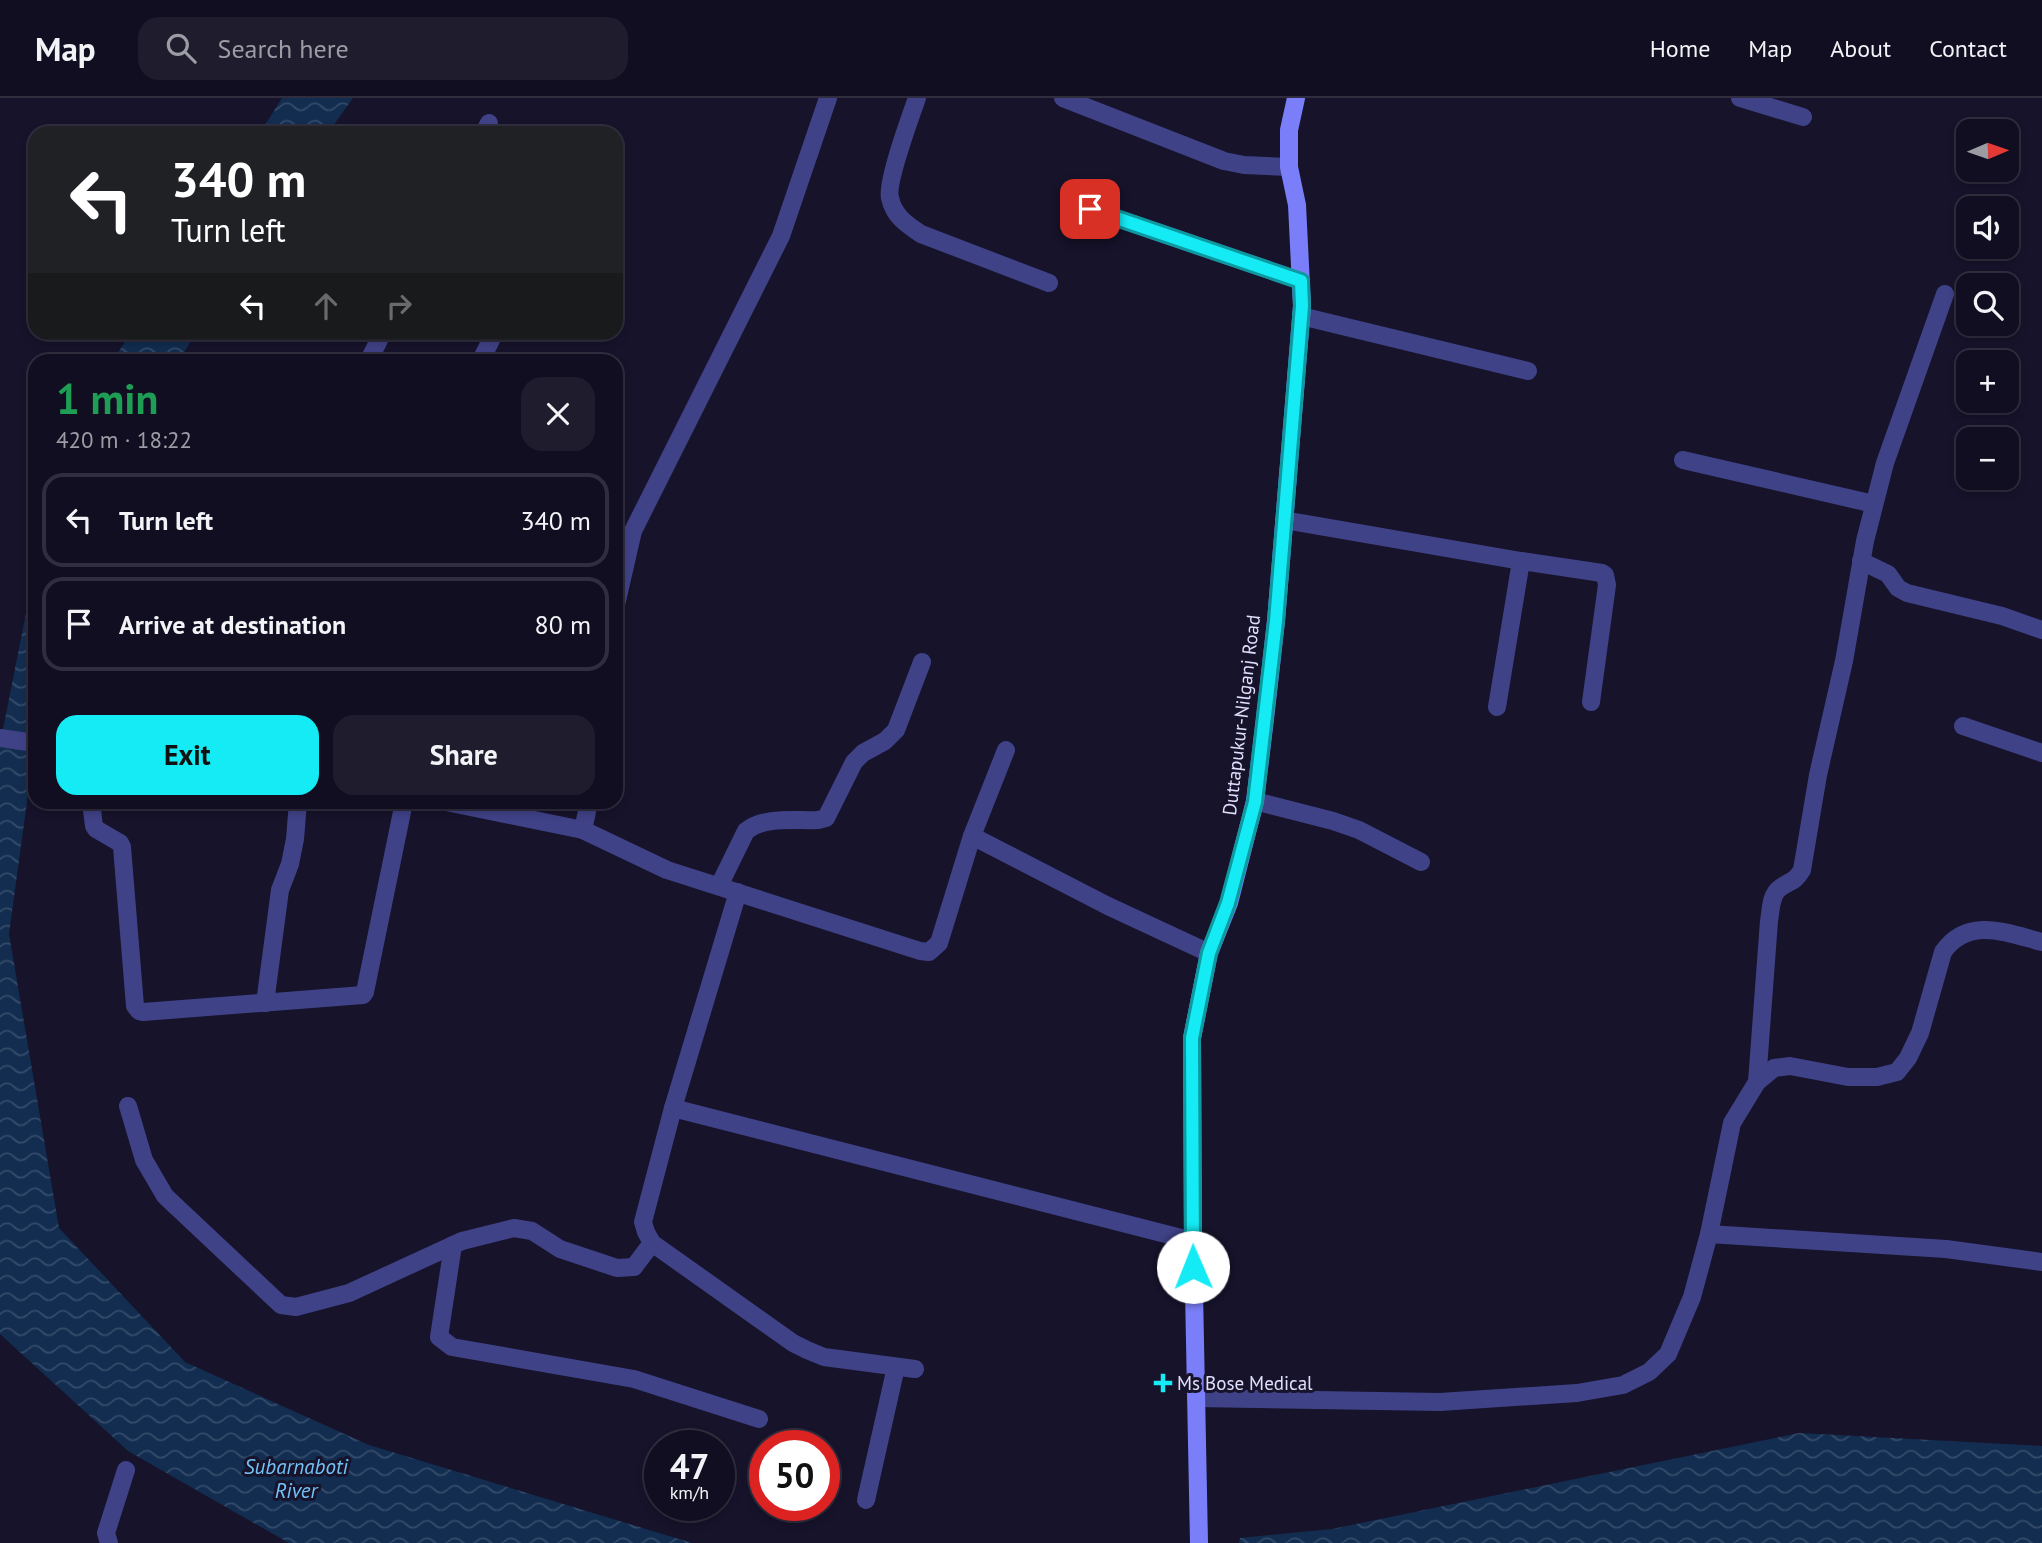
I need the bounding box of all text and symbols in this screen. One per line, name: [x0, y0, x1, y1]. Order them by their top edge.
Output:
search box: [138, 17, 628, 80]
text: Map: [35, 27, 96, 70]
icon: search: [162, 29, 200, 67]
text: Search here: [218, 32, 349, 65]
text: Home: [1650, 33, 1710, 64]
text: Map: [1748, 33, 1792, 64]
text: About: [1830, 33, 1891, 64]
text: Contact: [1929, 33, 2007, 64]
north arrow: [1956, 119, 2020, 182]
map controls: [1956, 119, 2019, 490]
text: 340 m: [171, 147, 306, 211]
icon: left: [56, 154, 147, 245]
pin: [1060, 179, 1120, 239]
icon: arrive: [1071, 190, 1109, 228]
button: sound: [1956, 196, 2019, 259]
text: Turn left: [171, 209, 286, 251]
button: search: [1956, 273, 2019, 336]
icon: left: [234, 287, 272, 325]
icon: ahead: [307, 287, 345, 325]
icon: right: [380, 287, 418, 325]
button: +: [1956, 350, 2019, 413]
text: 1 min: [56, 371, 158, 426]
button: close: [521, 377, 595, 451]
text: 420 m · 18:22: [56, 425, 192, 454]
button: −: [1956, 427, 2019, 490]
icon: left: [60, 501, 98, 539]
text: Turn left: [119, 504, 213, 537]
text: 340 m: [520, 504, 591, 537]
icon: arrive: [60, 605, 98, 643]
text: Arrive at destination: [119, 608, 346, 641]
text: 80 m: [535, 608, 591, 641]
street label: Duttapukur-Nilganj Road: [1217, 613, 1265, 817]
button: Exit: [56, 715, 319, 795]
button: Share: [333, 715, 595, 795]
position arrow: [1156, 1230, 1230, 1304]
place label: Ms Bose Medical: [1177, 1371, 1313, 1395]
marker: Ms Bose Medical: [1155, 1375, 1171, 1391]
speed limit sign: 50: [749, 1430, 840, 1521]
text: 47: [670, 1443, 709, 1489]
water label: Subarnaboti River: [244, 1453, 349, 1504]
text: km/h: [670, 1481, 709, 1504]

